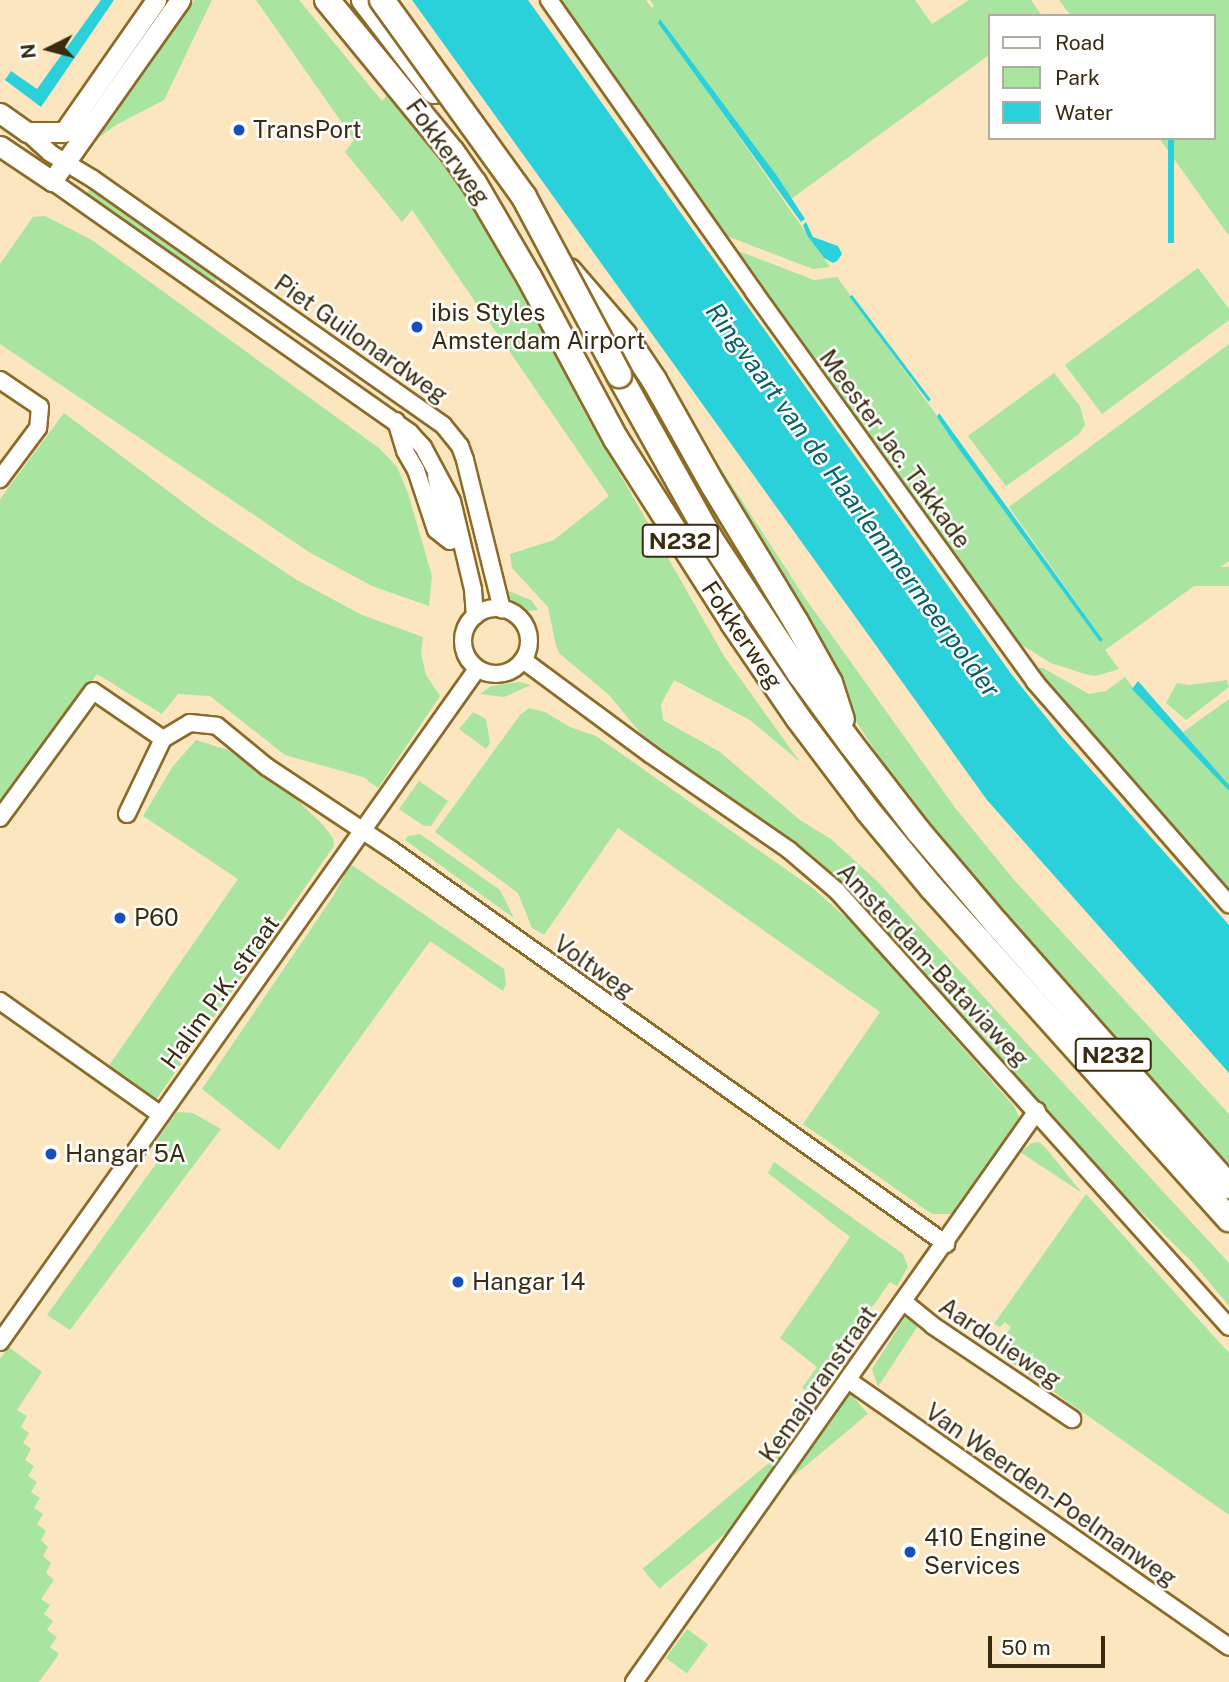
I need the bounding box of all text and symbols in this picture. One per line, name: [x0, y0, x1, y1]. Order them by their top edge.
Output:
north arrow: [14, 14, 84, 84]
legend: [988, 14, 1215, 140]
text: Road: [1055, 30, 1105, 55]
text: N: [16, 43, 40, 60]
text: Park: [1055, 65, 1100, 90]
street label: Fokkerweg: [400, 93, 496, 211]
text: Water: [1055, 100, 1113, 125]
place label: TransPort: [253, 116, 362, 144]
marker: TransPort: [231, 122, 247, 138]
street label: Piet Guilonardweg: [269, 268, 453, 410]
water label: Ringvaart van de Haarlemmermeerpolder: [699, 296, 1007, 704]
place label: ibis Styles Amsterdam Airport: [431, 299, 645, 355]
marker: ibis Styles Amsterdam Airport: [409, 319, 425, 335]
street label: Meester Jac. Takkade: [813, 344, 977, 554]
road number: N232: [642, 522, 718, 561]
street label: Fokkerweg: [695, 576, 789, 694]
street label: Amsterdam-Bataviaweg: [831, 857, 1035, 1073]
place label: P60: [134, 904, 179, 932]
marker: P60: [112, 910, 128, 926]
street label: Halim P.K. straat: [155, 910, 285, 1074]
street label: Voltweg: [548, 929, 640, 1005]
road number: N232: [1074, 1036, 1152, 1074]
place label: Hangar 5A: [65, 1140, 186, 1168]
marker: Hangar 5A: [43, 1146, 59, 1162]
place label: Hangar 14: [472, 1268, 585, 1296]
marker: Hangar 14: [450, 1274, 466, 1290]
street label: Aardolieweg: [934, 1292, 1066, 1394]
street label: Kemajoranstraat: [753, 1300, 883, 1468]
street label: Van Weerden-Poelmanweg: [920, 1397, 1182, 1593]
place label: 410 Engine Services: [924, 1524, 1046, 1580]
marker: 410 Engine Services: [902, 1544, 918, 1560]
scale bar: [991, 1622, 1108, 1666]
text: 50 m: [1001, 1635, 1051, 1660]

